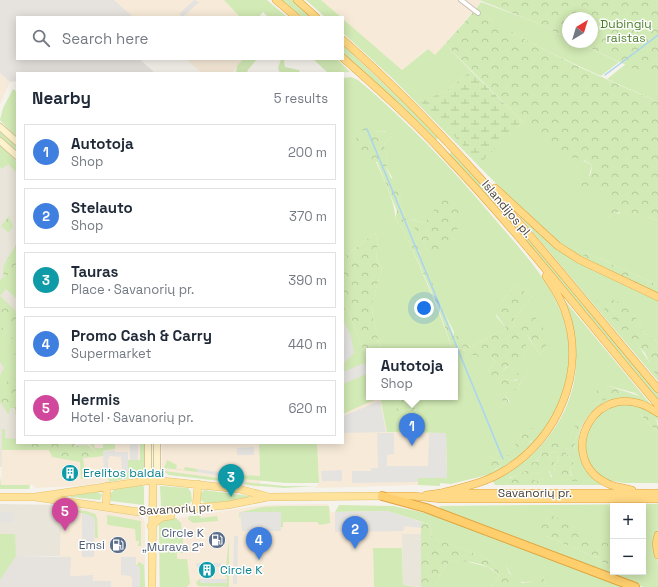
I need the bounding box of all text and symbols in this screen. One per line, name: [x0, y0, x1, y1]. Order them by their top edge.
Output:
north arrow: [562, 12, 598, 48]
search box: [16, 16, 344, 60]
park label: Dubingių raistas: [600, 16, 652, 46]
icon: search: [30, 27, 52, 49]
text: Search here: [62, 29, 148, 48]
text: Nearby: [32, 87, 91, 109]
text: 5 results: [274, 90, 328, 107]
text: Autotoja: [71, 134, 134, 153]
text: 1: [43, 144, 49, 161]
text: 200 m: [288, 144, 327, 161]
text: Shop: [71, 153, 103, 170]
street label: Islandijos pl.: [478, 177, 536, 241]
text: Stelauto: [71, 198, 133, 217]
text: 2: [42, 208, 50, 225]
text: 370 m: [289, 208, 327, 225]
text: Shop: [71, 217, 103, 234]
text: Tauras: [71, 262, 118, 281]
text: 3: [42, 272, 50, 289]
text: 390 m: [288, 272, 327, 289]
text: Place · Savanorių pr.: [71, 281, 194, 298]
your location: [414, 298, 434, 318]
text: Promo Cash & Carry: [71, 326, 212, 345]
text: 4: [42, 336, 50, 353]
text: 440 m: [288, 336, 327, 353]
text: Supermarket: [71, 345, 152, 362]
popup: [366, 348, 458, 400]
text: Autotoja: [381, 356, 443, 375]
text: Shop: [381, 375, 413, 392]
text: Hermis: [71, 390, 120, 409]
text: 5: [42, 400, 50, 417]
text: 620 m: [288, 400, 327, 417]
text: Hotel · Savanorių pr.: [71, 409, 194, 426]
pin: 1: [399, 413, 425, 446]
building icon: Erelitos baldai: [60, 463, 80, 483]
pin: 3: [218, 464, 244, 497]
place label: Erelitos baldai: [83, 465, 164, 481]
street label: Savanorių pr.: [498, 485, 572, 501]
pin: 5: [52, 498, 78, 531]
street label: Savanorių pr.: [138, 499, 214, 519]
map controls: [610, 503, 646, 575]
button: +: [610, 503, 646, 539]
pin: 2: [342, 516, 368, 549]
place label: Circle K „Murava 2“: [142, 525, 205, 555]
pin: 4: [246, 527, 272, 560]
fuel station icon: Circle K „Murava 2“: [207, 530, 227, 550]
fuel station icon: Emsi: [108, 535, 128, 555]
place label: Emsi: [79, 537, 105, 553]
button: −: [610, 539, 646, 575]
building icon: Circle K: [197, 560, 217, 580]
place label: Circle K: [220, 562, 263, 578]

